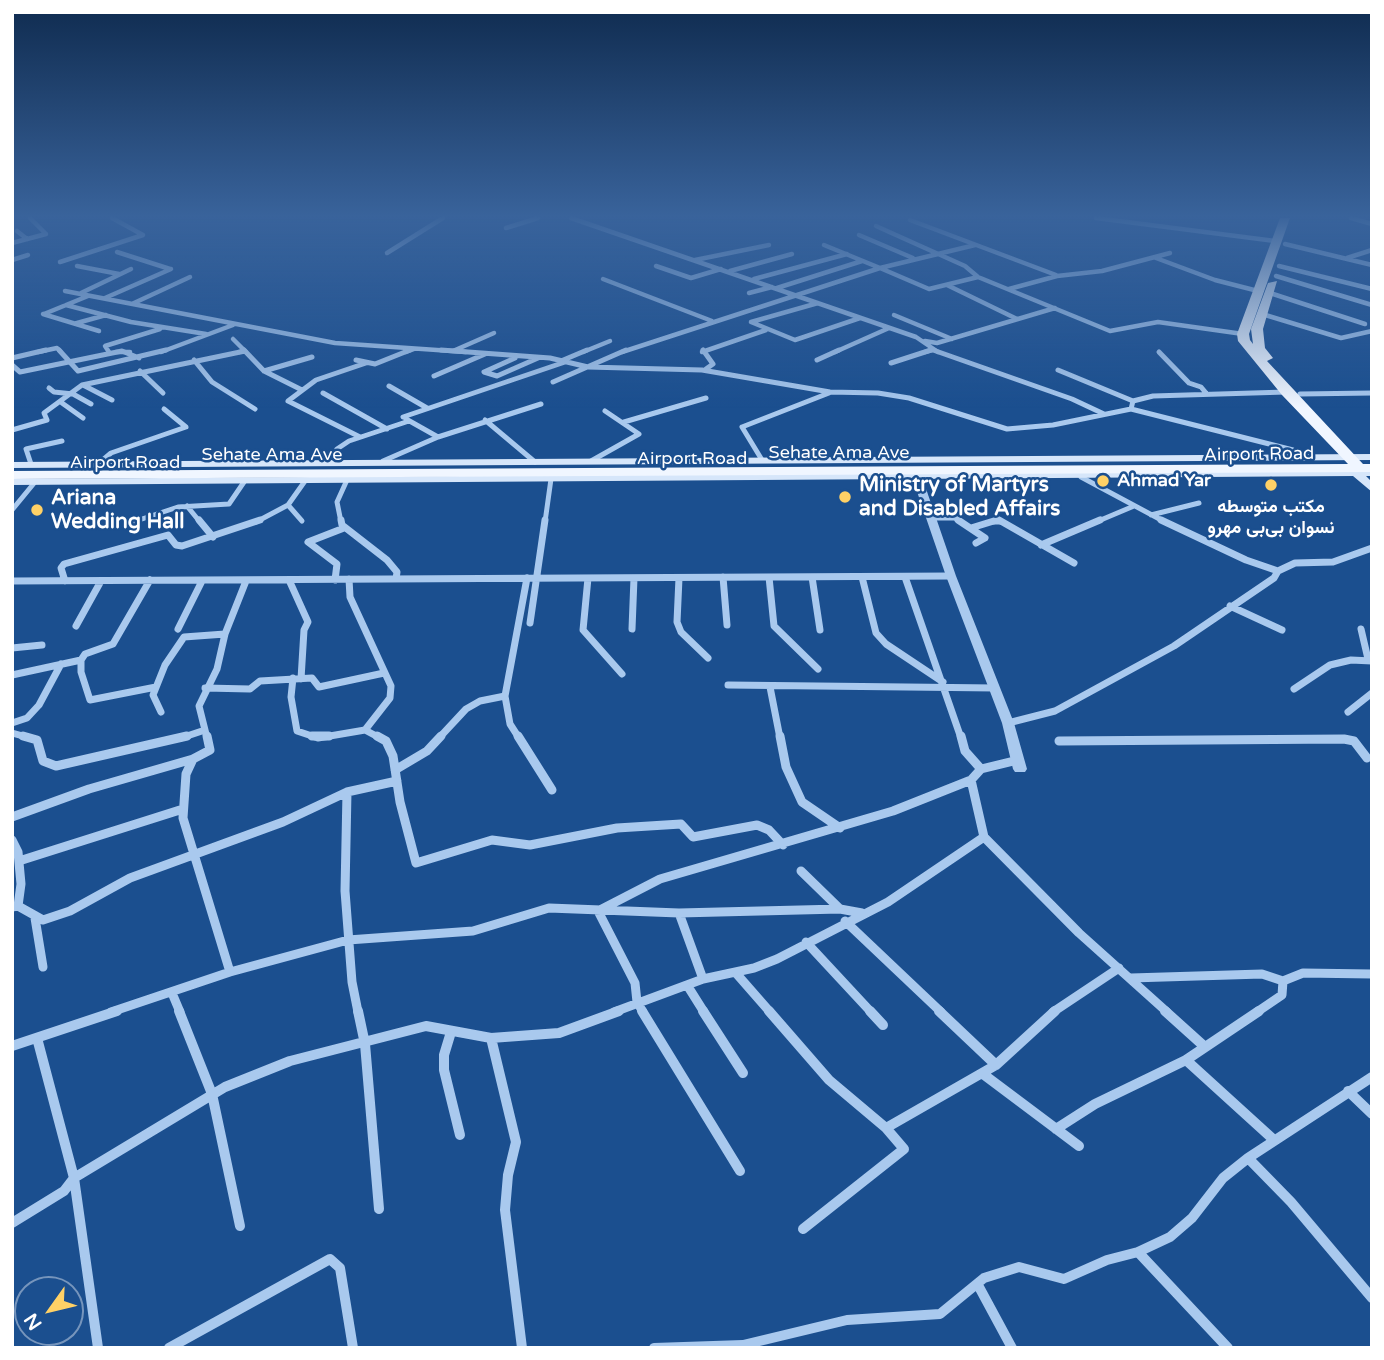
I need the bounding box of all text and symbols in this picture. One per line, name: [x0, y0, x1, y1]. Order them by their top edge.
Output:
street label: Sehate Ama Ave: [769, 442, 909, 464]
street label: Airport Road: [1203, 443, 1315, 467]
street label: Sehate Ama Ave: [202, 444, 342, 466]
street label: Airport Road: [637, 448, 747, 470]
street label: Airport Road: [70, 452, 180, 474]
place label: Ahmad Yar: [1117, 470, 1211, 492]
place label: Ministry of Martyrs and Disabled Affairs: [859, 472, 1060, 522]
marker: Ahmad Yar: [1095, 473, 1111, 489]
marker: مکتب متوسطه نسوان بی‌بی مهرو: [1263, 477, 1279, 493]
place label: Ariana Wedding Hall: [51, 485, 185, 535]
marker: Ministry of Martyrs and Disabled Affairs: [837, 489, 853, 505]
place label: مکتب متوسطه نسوان بی‌بی مهرو: [1207, 496, 1335, 538]
marker: Ariana Wedding Hall: [29, 502, 45, 518]
north arrow: [14, 1276, 84, 1346]
text: N: [20, 1309, 47, 1334]

